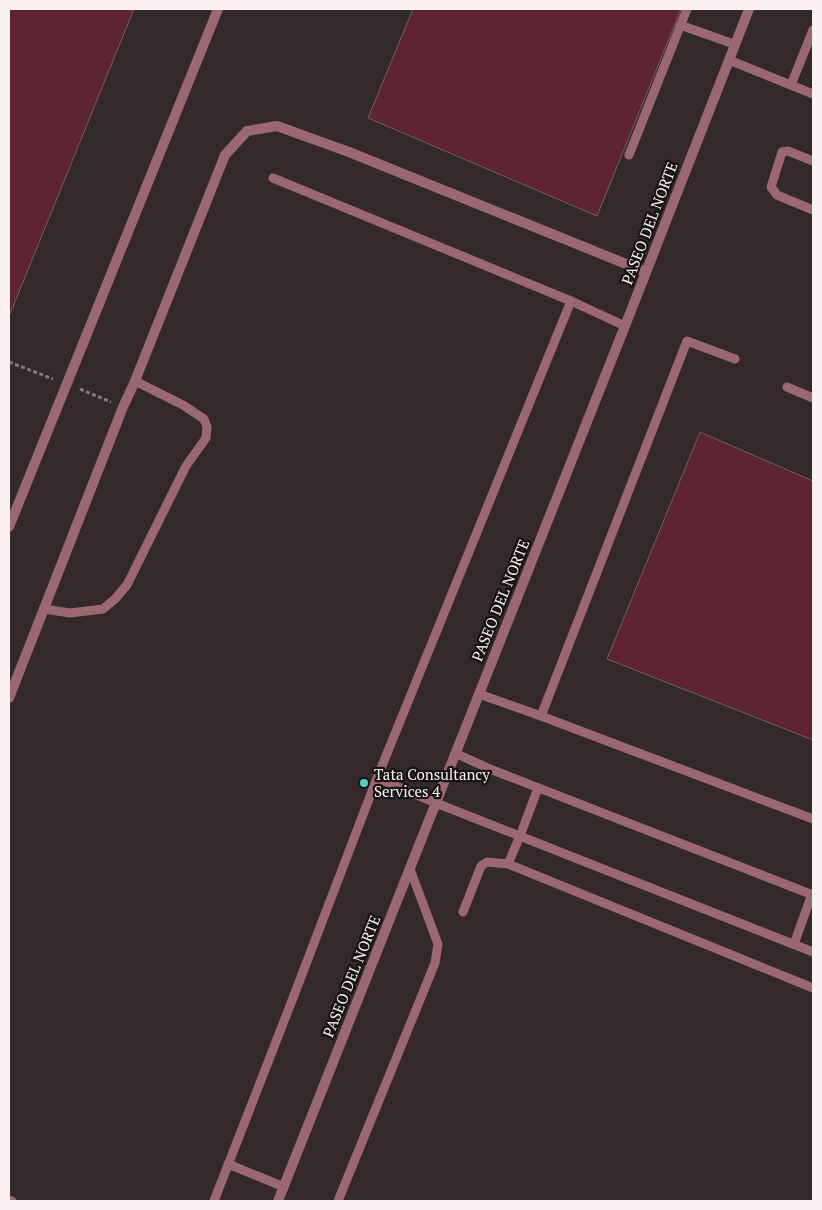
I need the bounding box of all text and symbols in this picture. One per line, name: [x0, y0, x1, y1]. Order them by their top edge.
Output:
street label: PASEO DEL NORTE: [616, 159, 682, 287]
street label: PASEO DEL NORTE: [466, 536, 534, 664]
place label: Tata Consultancy Services 4: [374, 764, 490, 801]
marker: Tata Consultancy Services 4: [358, 777, 370, 789]
street label: PASEO DEL NORTE: [317, 912, 385, 1040]

